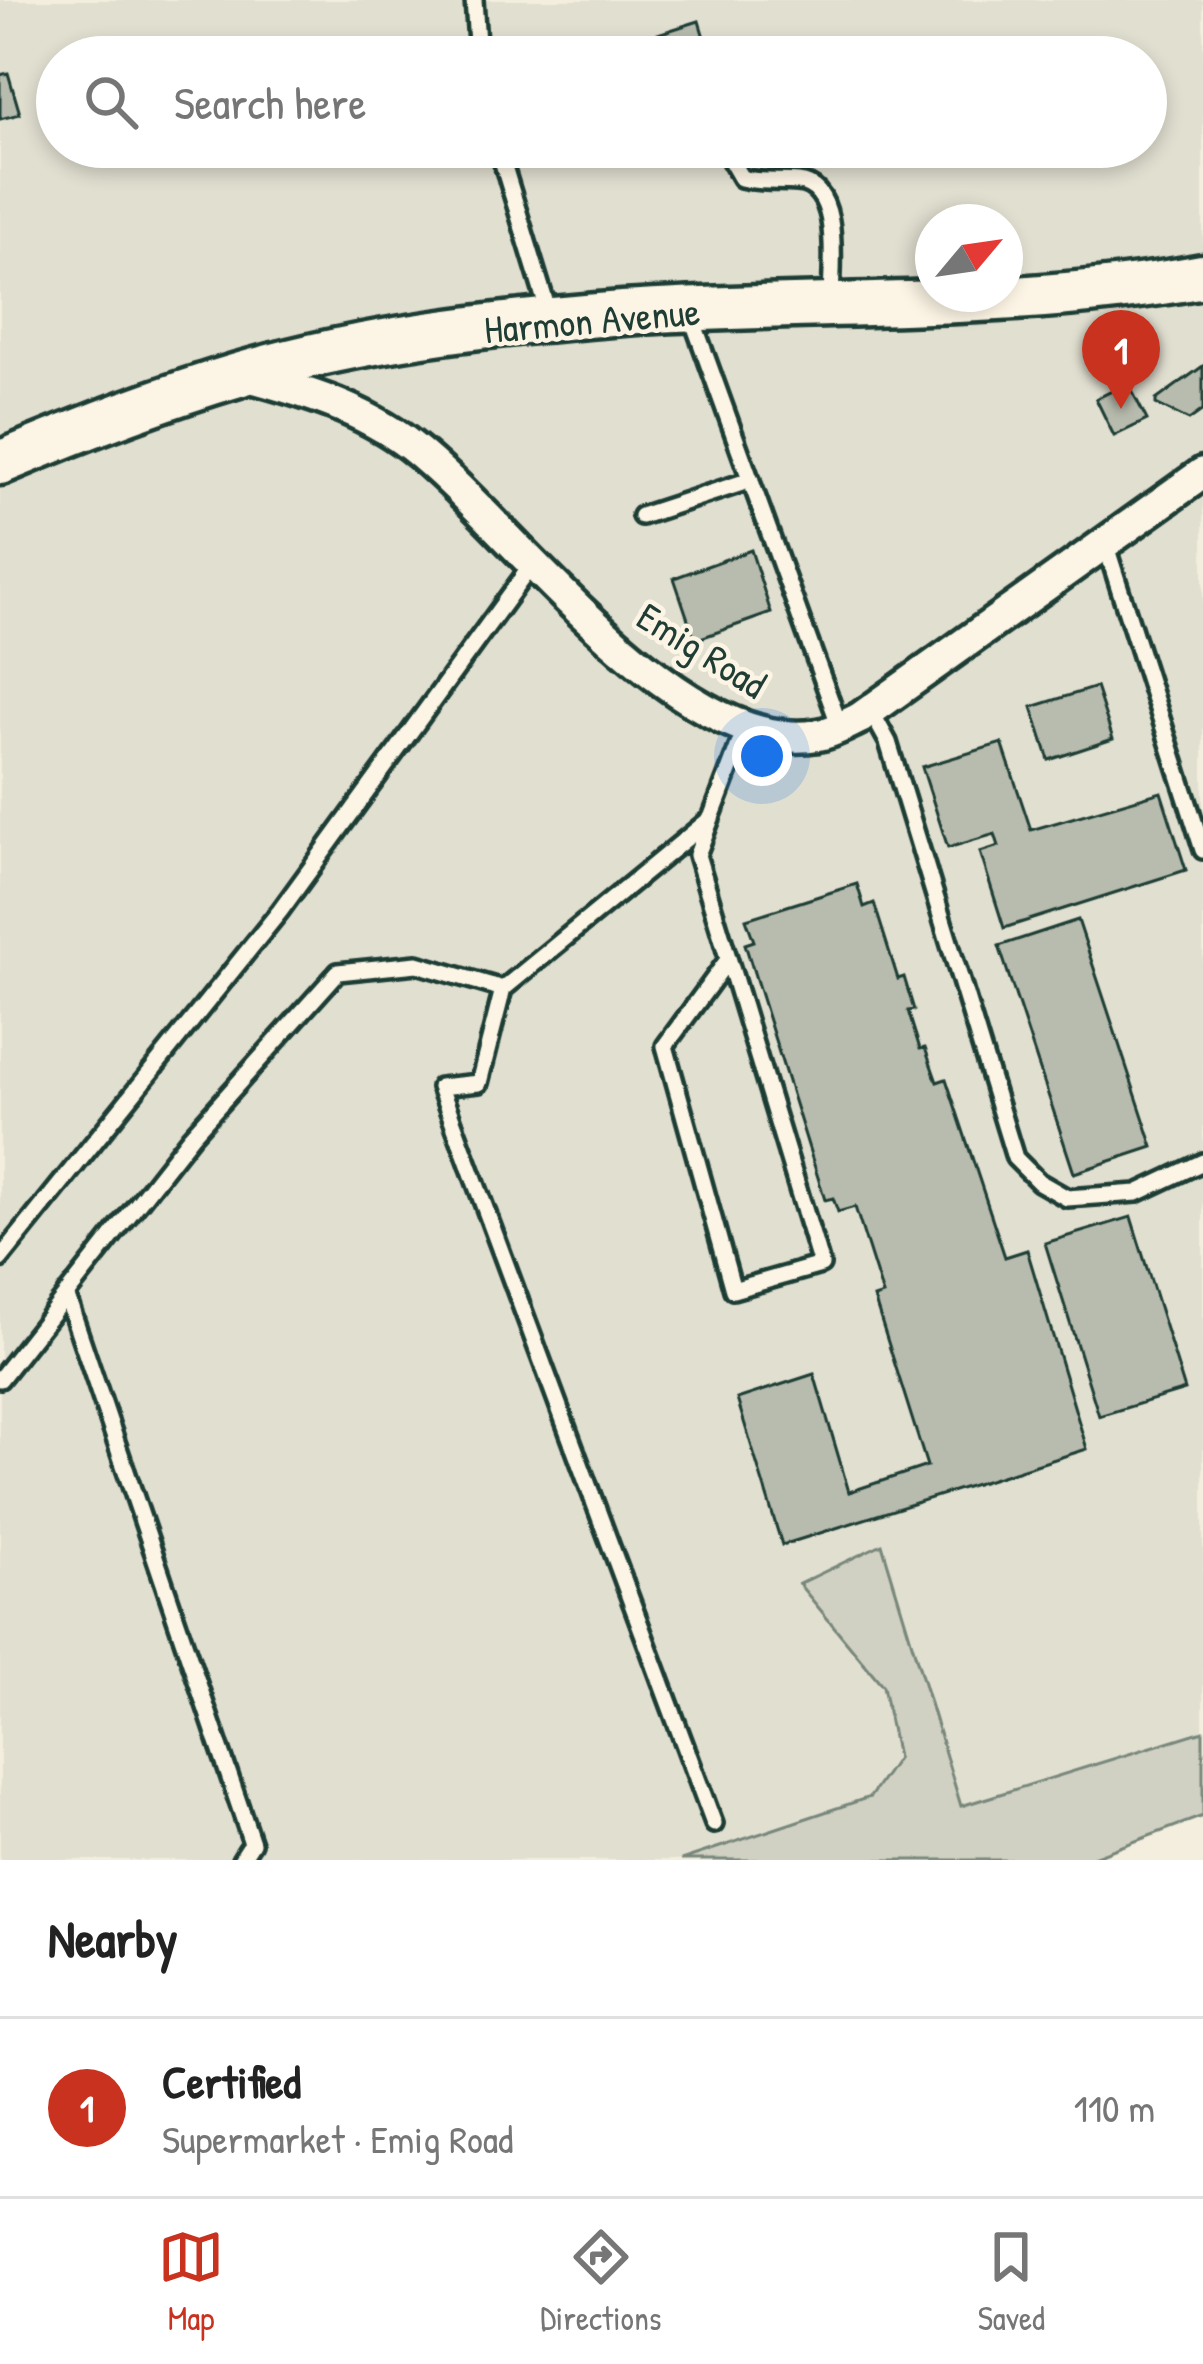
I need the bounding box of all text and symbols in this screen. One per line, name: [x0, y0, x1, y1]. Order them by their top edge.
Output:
search box: [36, 36, 1167, 168]
icon: search: [78, 69, 144, 135]
text: Search here: [174, 72, 366, 133]
north arrow: [915, 204, 1023, 312]
street label: Harmon Avenue: [482, 284, 702, 355]
pin: 1: [1082, 310, 1160, 409]
street label: Emig Road: [628, 589, 777, 710]
your location: [732, 726, 792, 786]
text: Nearby: [48, 1904, 178, 1973]
text: Certified: [162, 2051, 301, 2112]
text: 1: [80, 2081, 94, 2134]
text: 110 m: [1074, 2081, 1155, 2134]
text: Supermarket · Emig Road: [162, 2112, 513, 2165]
tab: Map: [158, 2224, 224, 2340]
tab: Directions: [540, 2224, 662, 2340]
tab: Saved: [978, 2224, 1045, 2340]

